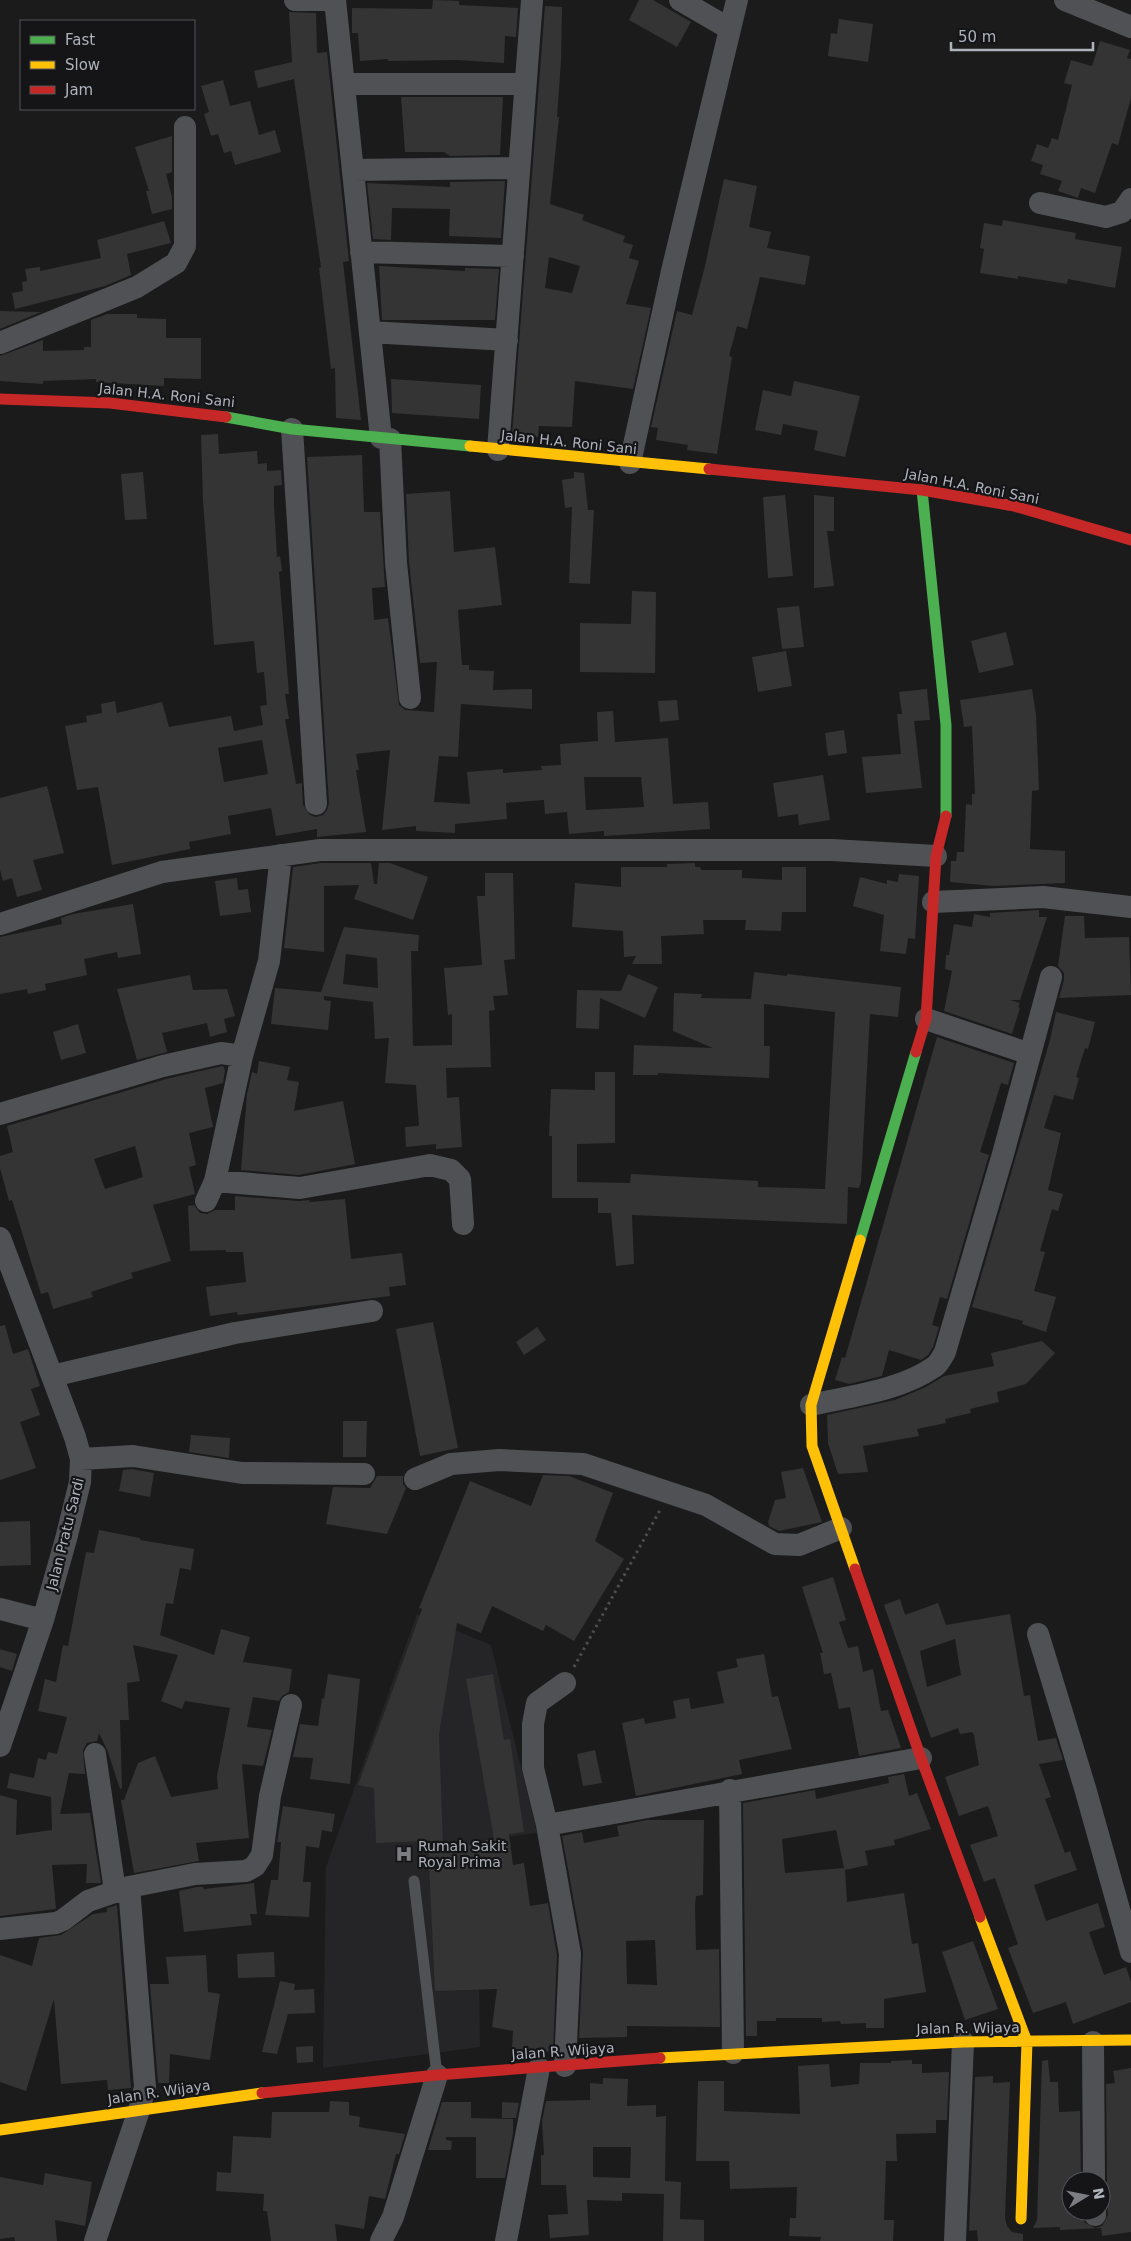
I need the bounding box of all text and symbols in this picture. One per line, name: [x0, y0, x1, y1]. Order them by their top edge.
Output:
legend: [20, 20, 195, 110]
scale bar: [951, 20, 1094, 52]
text: 50 m: [958, 28, 996, 46]
text: Fast: [65, 31, 95, 49]
text: Slow: [65, 56, 100, 74]
text: Jam: [64, 81, 93, 99]
street label: Jalan H.A. Roni Sani: [97, 380, 236, 410]
street label: Jalan H.A. Roni Sani: [499, 427, 638, 457]
street label: Jalan H.A. Roni Sani: [902, 465, 1041, 507]
street label: Jalan Pratu Sardi: [43, 1476, 87, 1593]
place label: Rumah Sakit Royal Prima: [418, 1838, 507, 1870]
hospital icon: Rumah Sakit Royal Prima: [394, 1844, 414, 1864]
street label: Jalan R. Wijaya: [915, 2019, 1020, 2037]
street label: Jalan R. Wijaya: [510, 2039, 615, 2063]
street label: Jalan R. Wijaya: [106, 2077, 211, 2107]
north arrow: [1061, 2171, 1111, 2221]
text: N: [1090, 2187, 1108, 2201]

